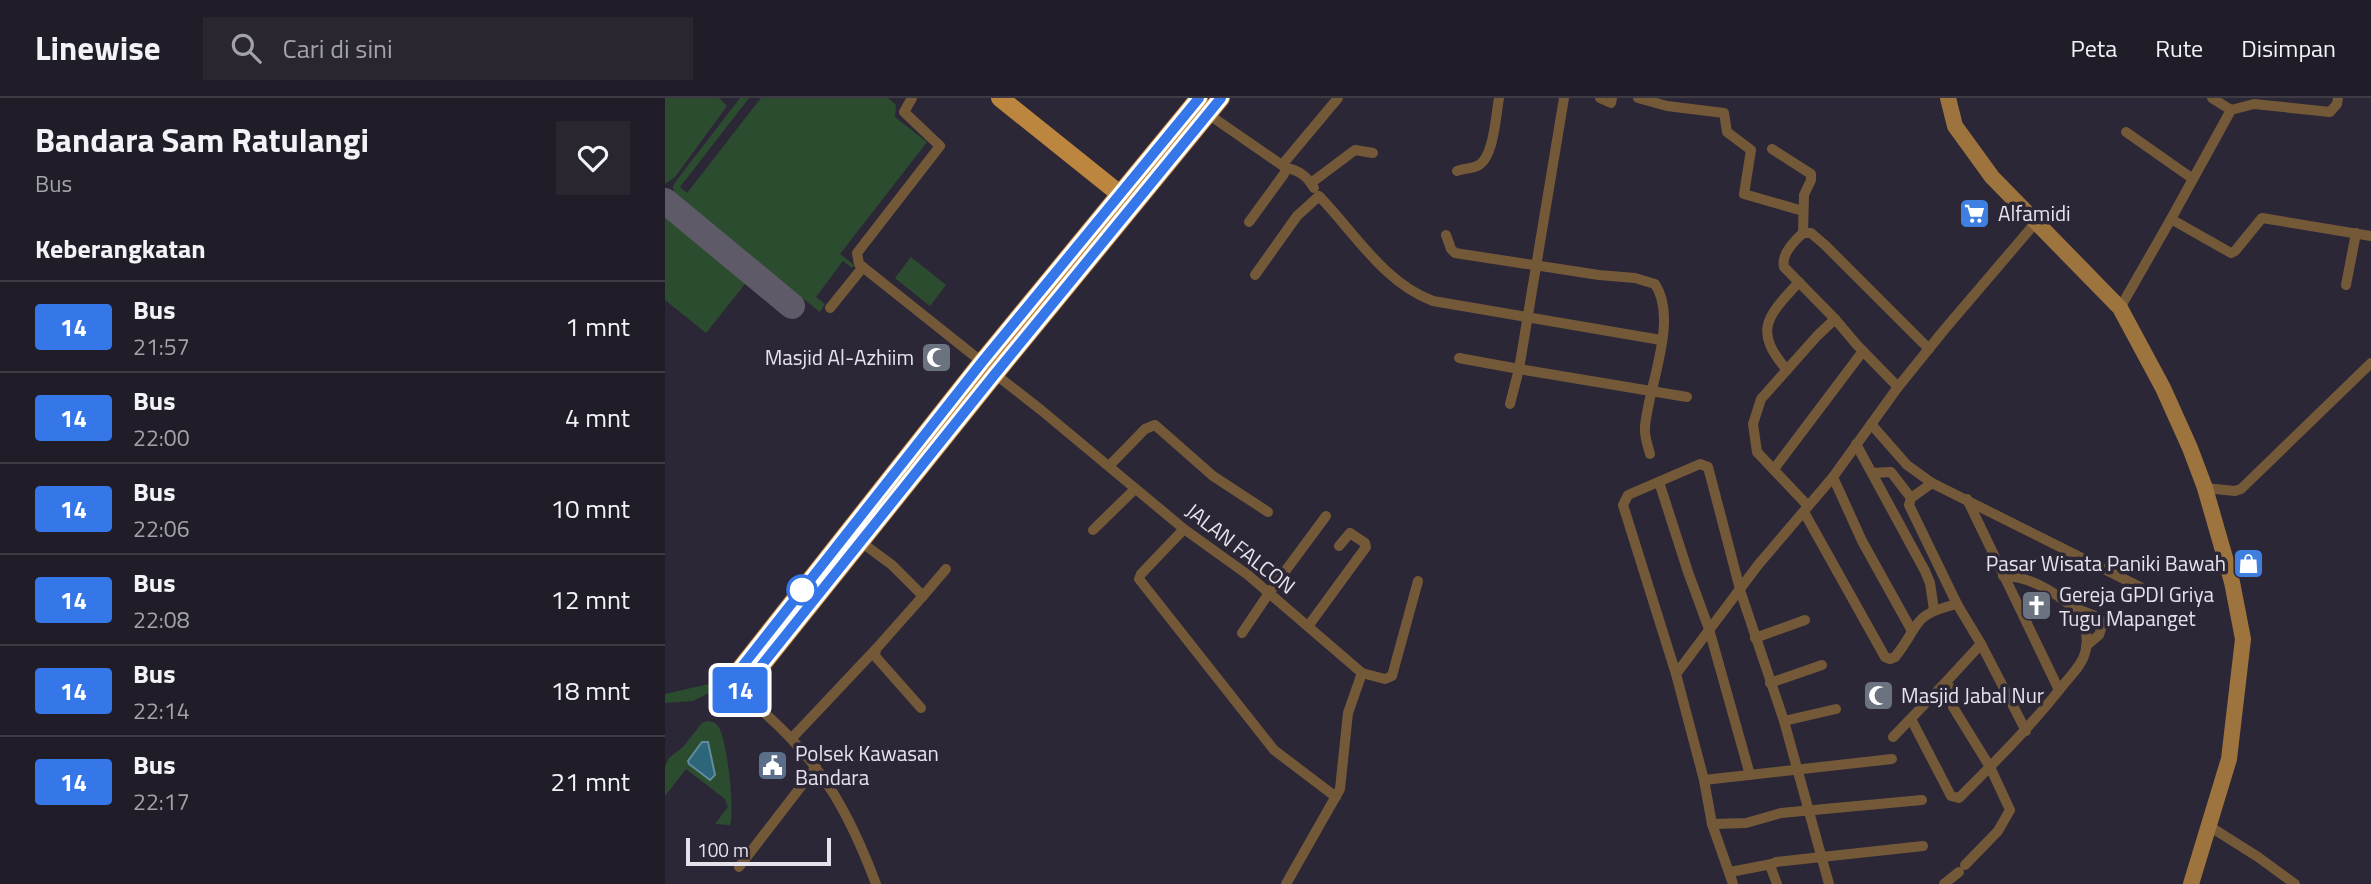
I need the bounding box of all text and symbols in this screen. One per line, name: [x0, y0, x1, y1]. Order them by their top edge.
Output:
search box: [203, 17, 693, 80]
text: Linewise: [35, 23, 161, 73]
icon: search: [227, 29, 265, 67]
text: Cari di sini: [283, 29, 393, 68]
text: Peta: [2071, 30, 2117, 66]
text: Rute: [2155, 30, 2203, 66]
text: Disimpan: [2241, 30, 2336, 66]
text: Bandara Sam Ratulangi: [35, 115, 369, 165]
button: heart: [556, 121, 630, 195]
text: Bus: [35, 166, 72, 201]
supermarket icon: Alfamidi: [1958, 196, 1992, 230]
place label: Alfamidi: [1998, 197, 2071, 229]
text: Keberangkatan: [35, 229, 206, 268]
text: Bus: [133, 290, 175, 329]
text: 1 mnt: [565, 307, 630, 346]
text: 14: [60, 309, 87, 345]
text: 21:57: [133, 329, 190, 364]
mosque icon: Masjid Al-Azhiim: [920, 340, 954, 374]
place label: Masjid Al-Azhiim: [765, 341, 914, 373]
text: Bus: [133, 381, 175, 420]
text: 4 mnt: [565, 398, 630, 437]
text: 14: [60, 400, 87, 436]
text: 22:00: [133, 420, 190, 455]
text: Bus: [133, 472, 175, 511]
text: 10 mnt: [550, 489, 630, 528]
text: 14: [60, 491, 87, 527]
street label: JALAN FALCON: [1179, 495, 1303, 601]
text: 22:06: [133, 511, 190, 546]
shop icon: Pasar Wisata Paniki Bawah: [2232, 546, 2266, 580]
place label: Pasar Wisata Paniki Bawah: [1986, 547, 2226, 579]
text: Bus: [133, 563, 175, 602]
unlabelled marker: [787, 575, 817, 605]
place label: Gereja GPDI Griya Tugu Mapanget: [2059, 578, 2214, 634]
text: 12 mnt: [550, 580, 630, 619]
text: 14: [60, 582, 87, 618]
church icon: Gereja GPDI Griya Tugu Mapanget: [2019, 589, 2053, 623]
text: 22:08: [133, 602, 190, 637]
text: Bus: [133, 654, 175, 693]
line badge: 14: [708, 667, 771, 713]
text: 18 mnt: [550, 671, 630, 710]
text: 14: [727, 672, 753, 708]
text: 14: [60, 673, 87, 709]
mosque icon: Masjid Jabal Nur: [1861, 678, 1895, 712]
place label: Masjid Jabal Nur: [1901, 679, 2044, 711]
text: 22:14: [133, 693, 190, 728]
place label: Polsek Kawasan Bandara: [795, 737, 939, 793]
text: Bus: [133, 745, 175, 784]
public building icon: Polsek Kawasan Bandara: [755, 748, 789, 782]
text: 21 mnt: [550, 762, 630, 801]
text: 14: [60, 764, 87, 800]
text: 22:17: [133, 784, 190, 819]
scale bar: [686, 835, 831, 867]
text: 100 m: [697, 835, 749, 864]

